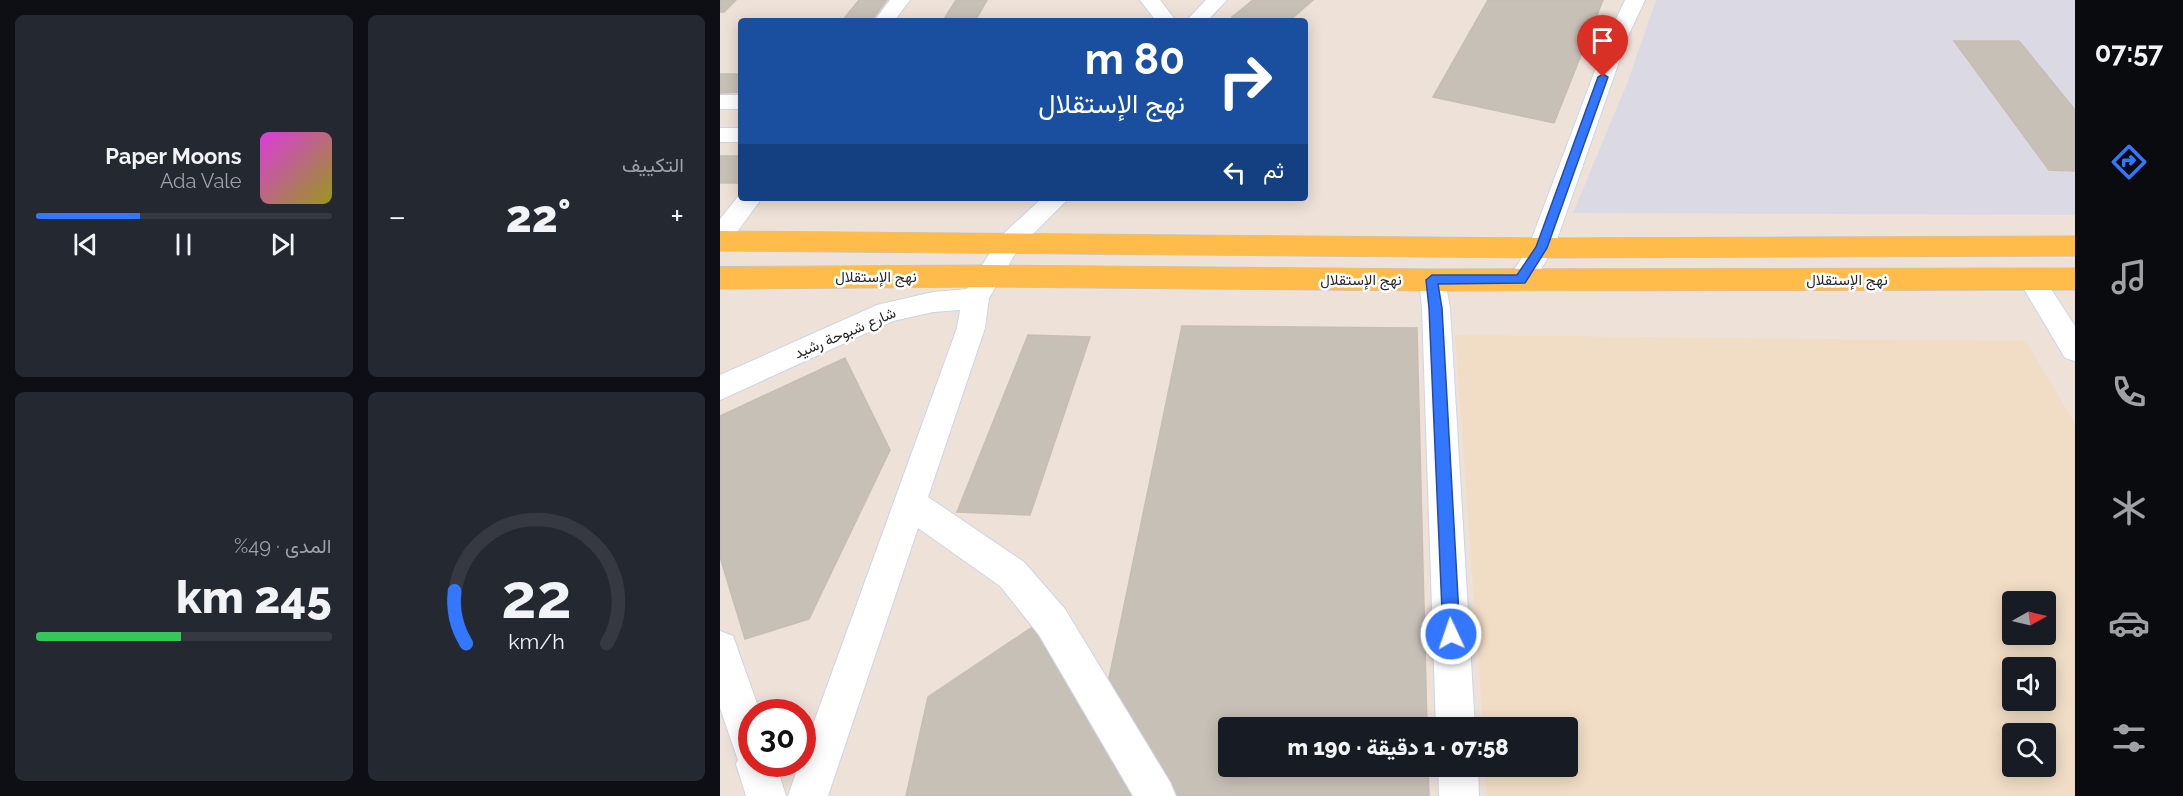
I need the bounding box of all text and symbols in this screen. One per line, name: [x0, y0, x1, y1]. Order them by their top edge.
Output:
pin: [1577, 15, 1628, 77]
icon: arrive: [1586, 24, 1619, 57]
text: 80 m: [1085, 35, 1185, 84]
text: 07:57: [2095, 37, 2163, 68]
icon: right: [1206, 42, 1284, 120]
text: نهج الإستقلال: [1038, 88, 1185, 119]
icon: directions: [2108, 141, 2150, 183]
text: Paper Moons: [105, 143, 242, 169]
text: التكييف: [622, 153, 684, 177]
icon: left: [1218, 156, 1251, 189]
text: ثم: [1263, 157, 1284, 183]
text: Ada Vale: [160, 169, 242, 193]
text: 22°: [506, 190, 571, 243]
text: −: [389, 197, 406, 236]
text: +: [670, 197, 684, 236]
icon: previous: [69, 228, 102, 261]
icon: pause: [167, 228, 200, 261]
icon: next: [266, 228, 299, 261]
icon: music: [2108, 256, 2150, 298]
street label: نهج الإستقلال: [835, 268, 917, 288]
street label: نهج الإستقلال: [1320, 271, 1402, 291]
street label: نهج الإستقلال: [1806, 271, 1888, 291]
street label: شارع شبوحة رشيد: [792, 303, 899, 364]
icon: phone: [2108, 371, 2150, 413]
icon: climate: [2108, 487, 2150, 529]
text: المدى · 49%: [234, 534, 332, 558]
text: 22: [501, 559, 571, 633]
text: 245 km: [176, 571, 332, 624]
north arrow: [2002, 591, 2056, 645]
map controls: [2002, 591, 2056, 777]
position arrow: [1419, 602, 1483, 666]
icon: car: [2108, 602, 2150, 644]
text: km/h: [508, 629, 565, 654]
button: sound: [2002, 657, 2056, 711]
speed limit sign: 30: [738, 699, 816, 777]
icon: filters: [2108, 717, 2150, 759]
button: search: [2002, 723, 2056, 777]
text: 07:58 · 1 دقيقة · 190 m: [1287, 734, 1509, 760]

